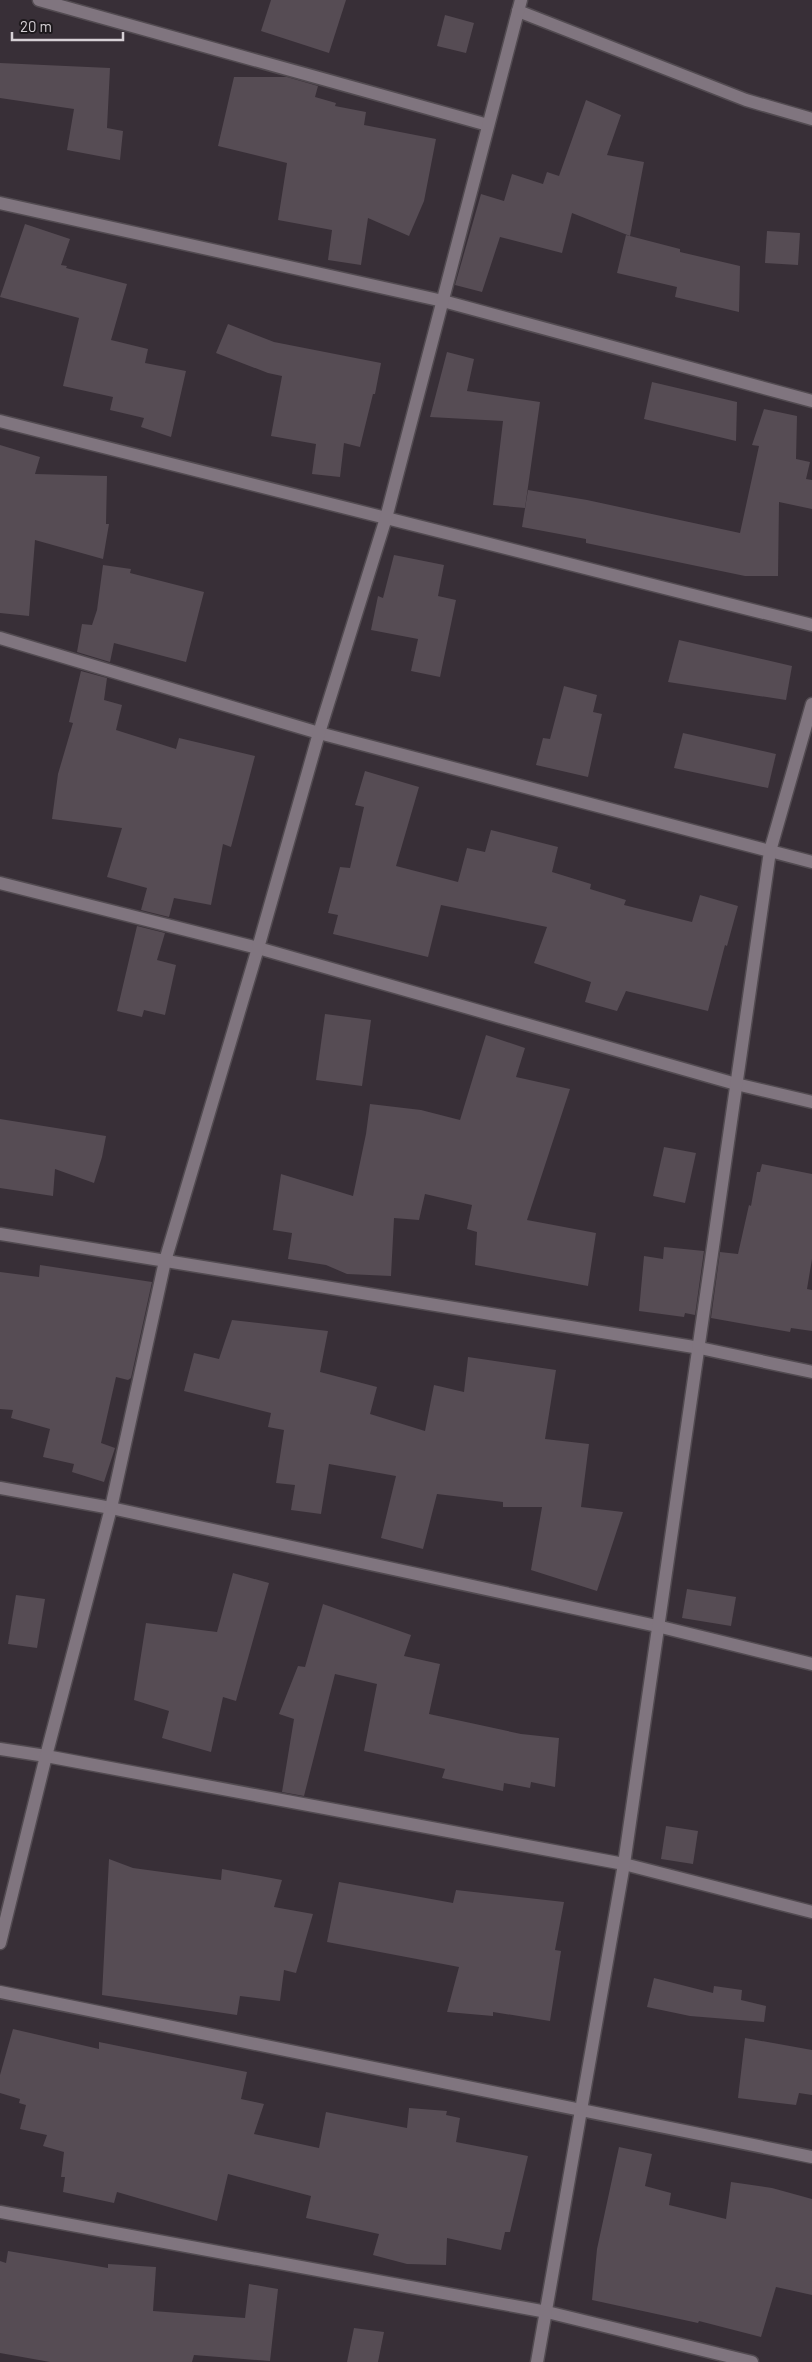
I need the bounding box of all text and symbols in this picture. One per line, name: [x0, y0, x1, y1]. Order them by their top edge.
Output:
scale bar: [12, 10, 124, 42]
text: 20 m: [20, 17, 52, 35]

